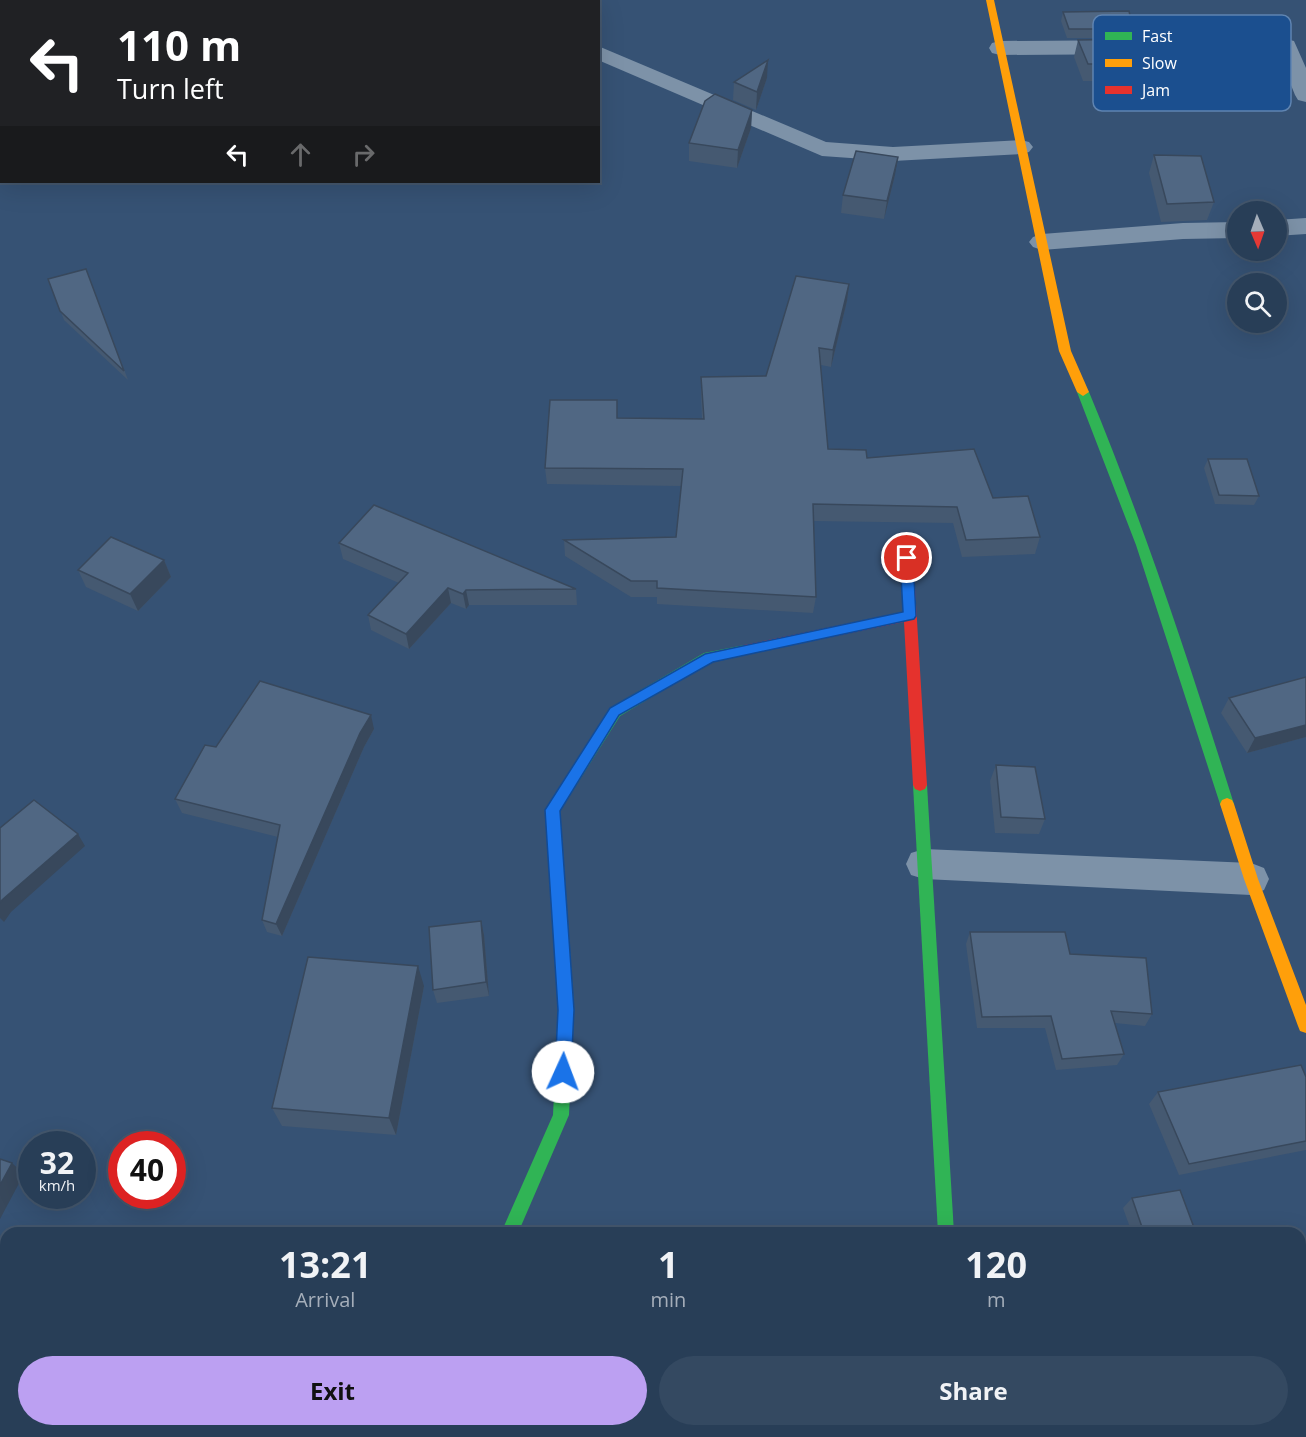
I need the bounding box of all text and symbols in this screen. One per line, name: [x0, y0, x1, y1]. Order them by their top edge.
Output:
legend: [1093, 15, 1291, 111]
text: 110 m: [117, 16, 241, 73]
icon: left: [18, 24, 96, 102]
text: Fast: [1142, 25, 1173, 47]
text: Slow: [1142, 52, 1177, 74]
text: Turn left: [117, 70, 224, 107]
text: Jam: [1140, 79, 1170, 101]
icon: left: [221, 138, 254, 171]
icon: ahead: [284, 138, 317, 171]
icon: right: [347, 138, 380, 171]
north arrow: [1227, 201, 1287, 261]
map controls: [1227, 201, 1287, 333]
button: search: [1227, 273, 1287, 333]
pin: [881, 532, 932, 583]
icon: arrive: [890, 541, 923, 574]
position arrow: [531, 1040, 595, 1104]
speed limit sign: 40: [108, 1131, 186, 1209]
text: 32: [40, 1142, 74, 1183]
text: km/h: [39, 1175, 75, 1195]
text: 13:21: [279, 1240, 372, 1289]
text: 1: [658, 1240, 679, 1289]
text: 120: [965, 1240, 1027, 1289]
text: Arrival: [295, 1286, 355, 1313]
text: min: [650, 1286, 686, 1313]
text: m: [987, 1286, 1005, 1313]
button: Exit: [18, 1356, 647, 1425]
button: Share: [659, 1356, 1288, 1425]

